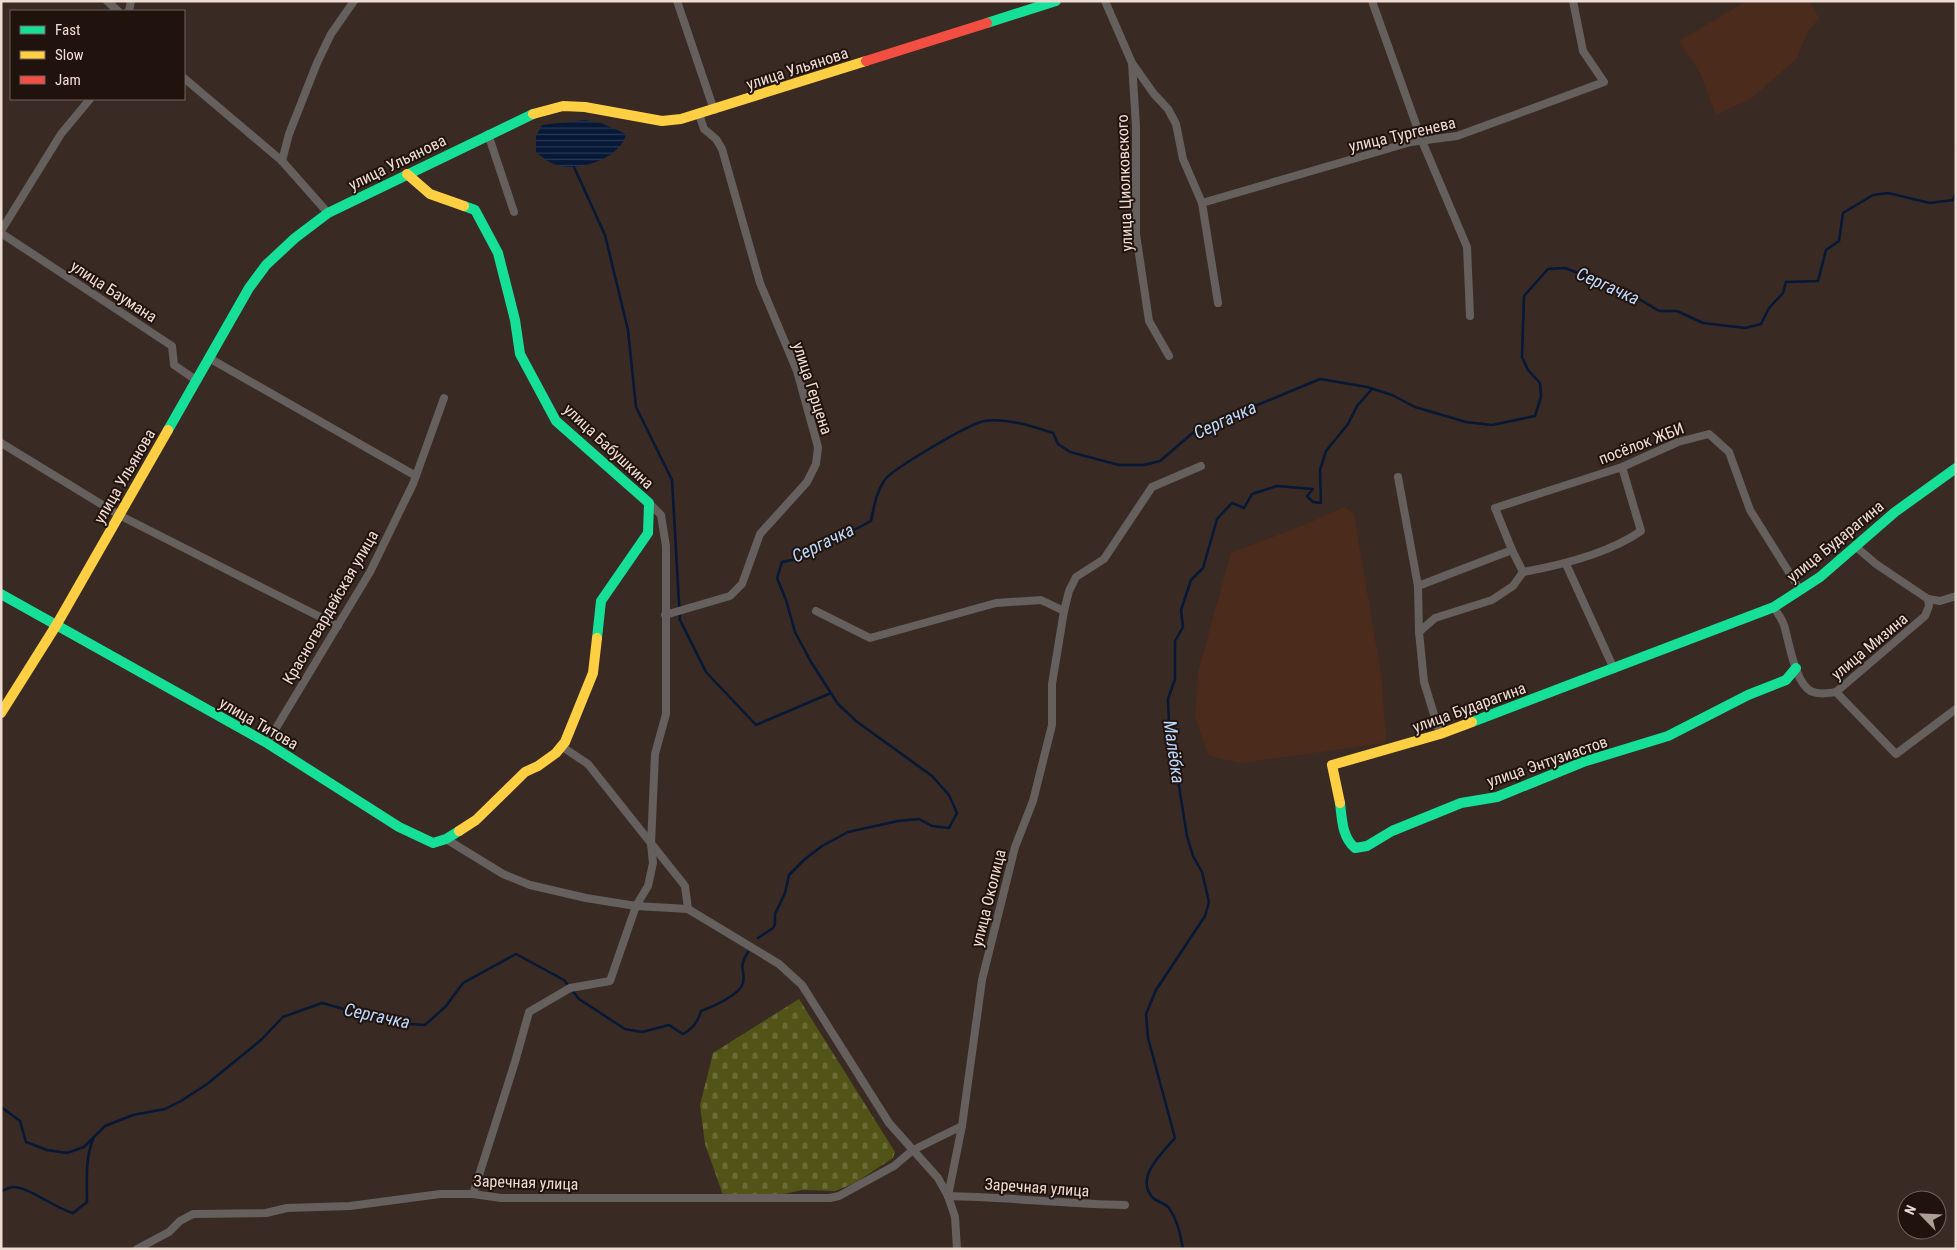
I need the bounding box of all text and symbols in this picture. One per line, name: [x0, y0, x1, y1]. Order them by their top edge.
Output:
legend: [10, 10, 185, 100]
text: Fast: [55, 21, 80, 39]
street label: улица Ульянова: [744, 43, 851, 94]
text: Slow: [55, 46, 84, 64]
text: Jam: [55, 71, 81, 89]
street label: улица Тургенева: [1347, 113, 1457, 156]
street label: улица Циолковского: [1113, 114, 1136, 252]
street label: улица Ульянова: [345, 131, 449, 194]
street label: улица Баумана: [67, 256, 161, 326]
water label: Сергачка: [1573, 262, 1643, 309]
street label: улица Герцена: [789, 340, 836, 437]
water label: Сергачка: [1190, 396, 1259, 443]
street label: улица Бабушкина: [560, 400, 658, 493]
street label: посёлок ЖБИ: [1596, 418, 1687, 468]
street label: улица Ульянова: [90, 426, 159, 527]
street label: улица Бударагина: [1783, 497, 1888, 586]
water label: Сергачка: [788, 518, 857, 567]
street label: Красногвардейская улица: [279, 527, 382, 688]
street label: улица Мизина: [1827, 609, 1911, 684]
street label: улица Бударагина: [1410, 678, 1528, 737]
street label: улица Титова: [216, 693, 302, 754]
water label: Малёбка: [1160, 719, 1189, 785]
street label: улица Энтузиастов: [1484, 732, 1610, 791]
street label: улица Околица: [967, 847, 1010, 949]
water label: Сергачка: [342, 998, 412, 1033]
street label: Заречная улица: [473, 1171, 579, 1194]
street label: Заречная улица: [984, 1174, 1090, 1201]
north arrow: [1897, 1190, 1947, 1240]
text: N: [1901, 1203, 1919, 1217]

